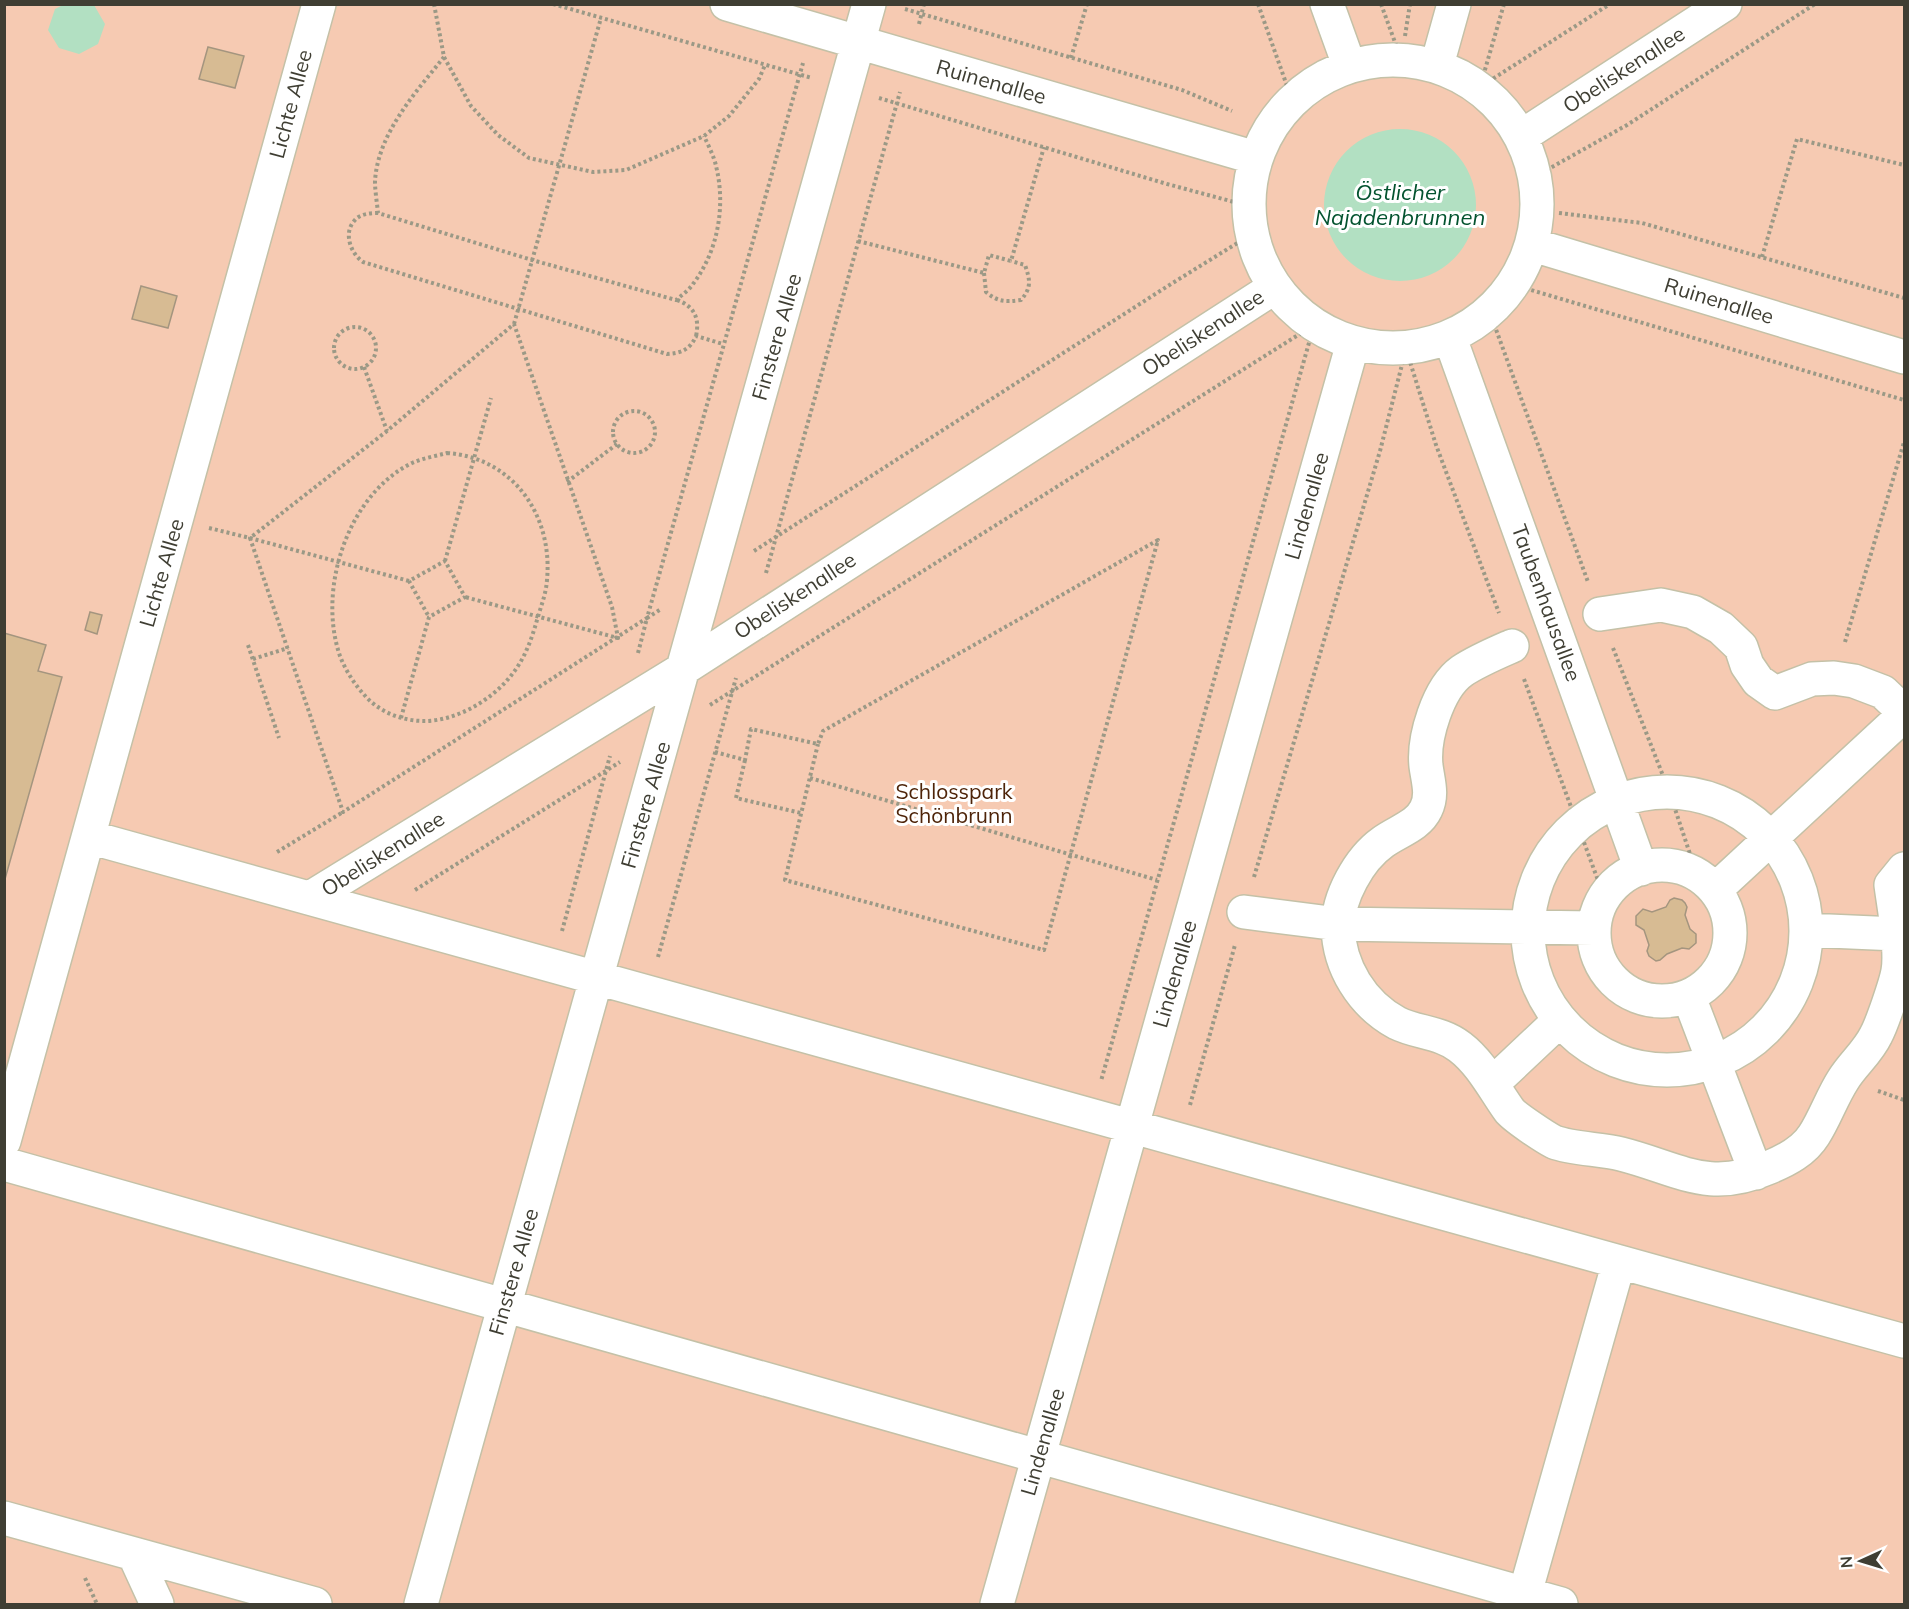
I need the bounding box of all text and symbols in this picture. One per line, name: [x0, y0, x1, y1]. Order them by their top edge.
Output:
street label: Obeliskenallee: [1558, 20, 1689, 118]
street label: Lichte Allee: [263, 46, 317, 161]
street label: Ruinenallee: [933, 53, 1049, 109]
water label: Östlicher Najadenbrunnen: [1315, 178, 1485, 231]
street label: Finstere Allee: [746, 270, 807, 403]
street label: Ruinenallee: [1661, 271, 1777, 329]
street label: Obeliskenallee: [1137, 283, 1268, 381]
street label: Lindenallee: [1278, 449, 1334, 562]
street label: Lichte Allee: [133, 516, 189, 630]
street label: Taubenhausallee: [1507, 521, 1587, 685]
street label: Obeliskenallee: [729, 546, 860, 644]
street label: Finstere Allee: [615, 738, 676, 871]
park label: Schlosspark Schönbrunn: [895, 778, 1013, 828]
street label: Obeliskenallee: [316, 805, 449, 901]
street label: Lindenallee: [1146, 917, 1202, 1030]
street label: Finstere Allee: [483, 1205, 544, 1338]
street label: Lindenallee: [1014, 1385, 1070, 1498]
north arrow: [1831, 1531, 1891, 1591]
text: N: [1836, 1555, 1856, 1569]

